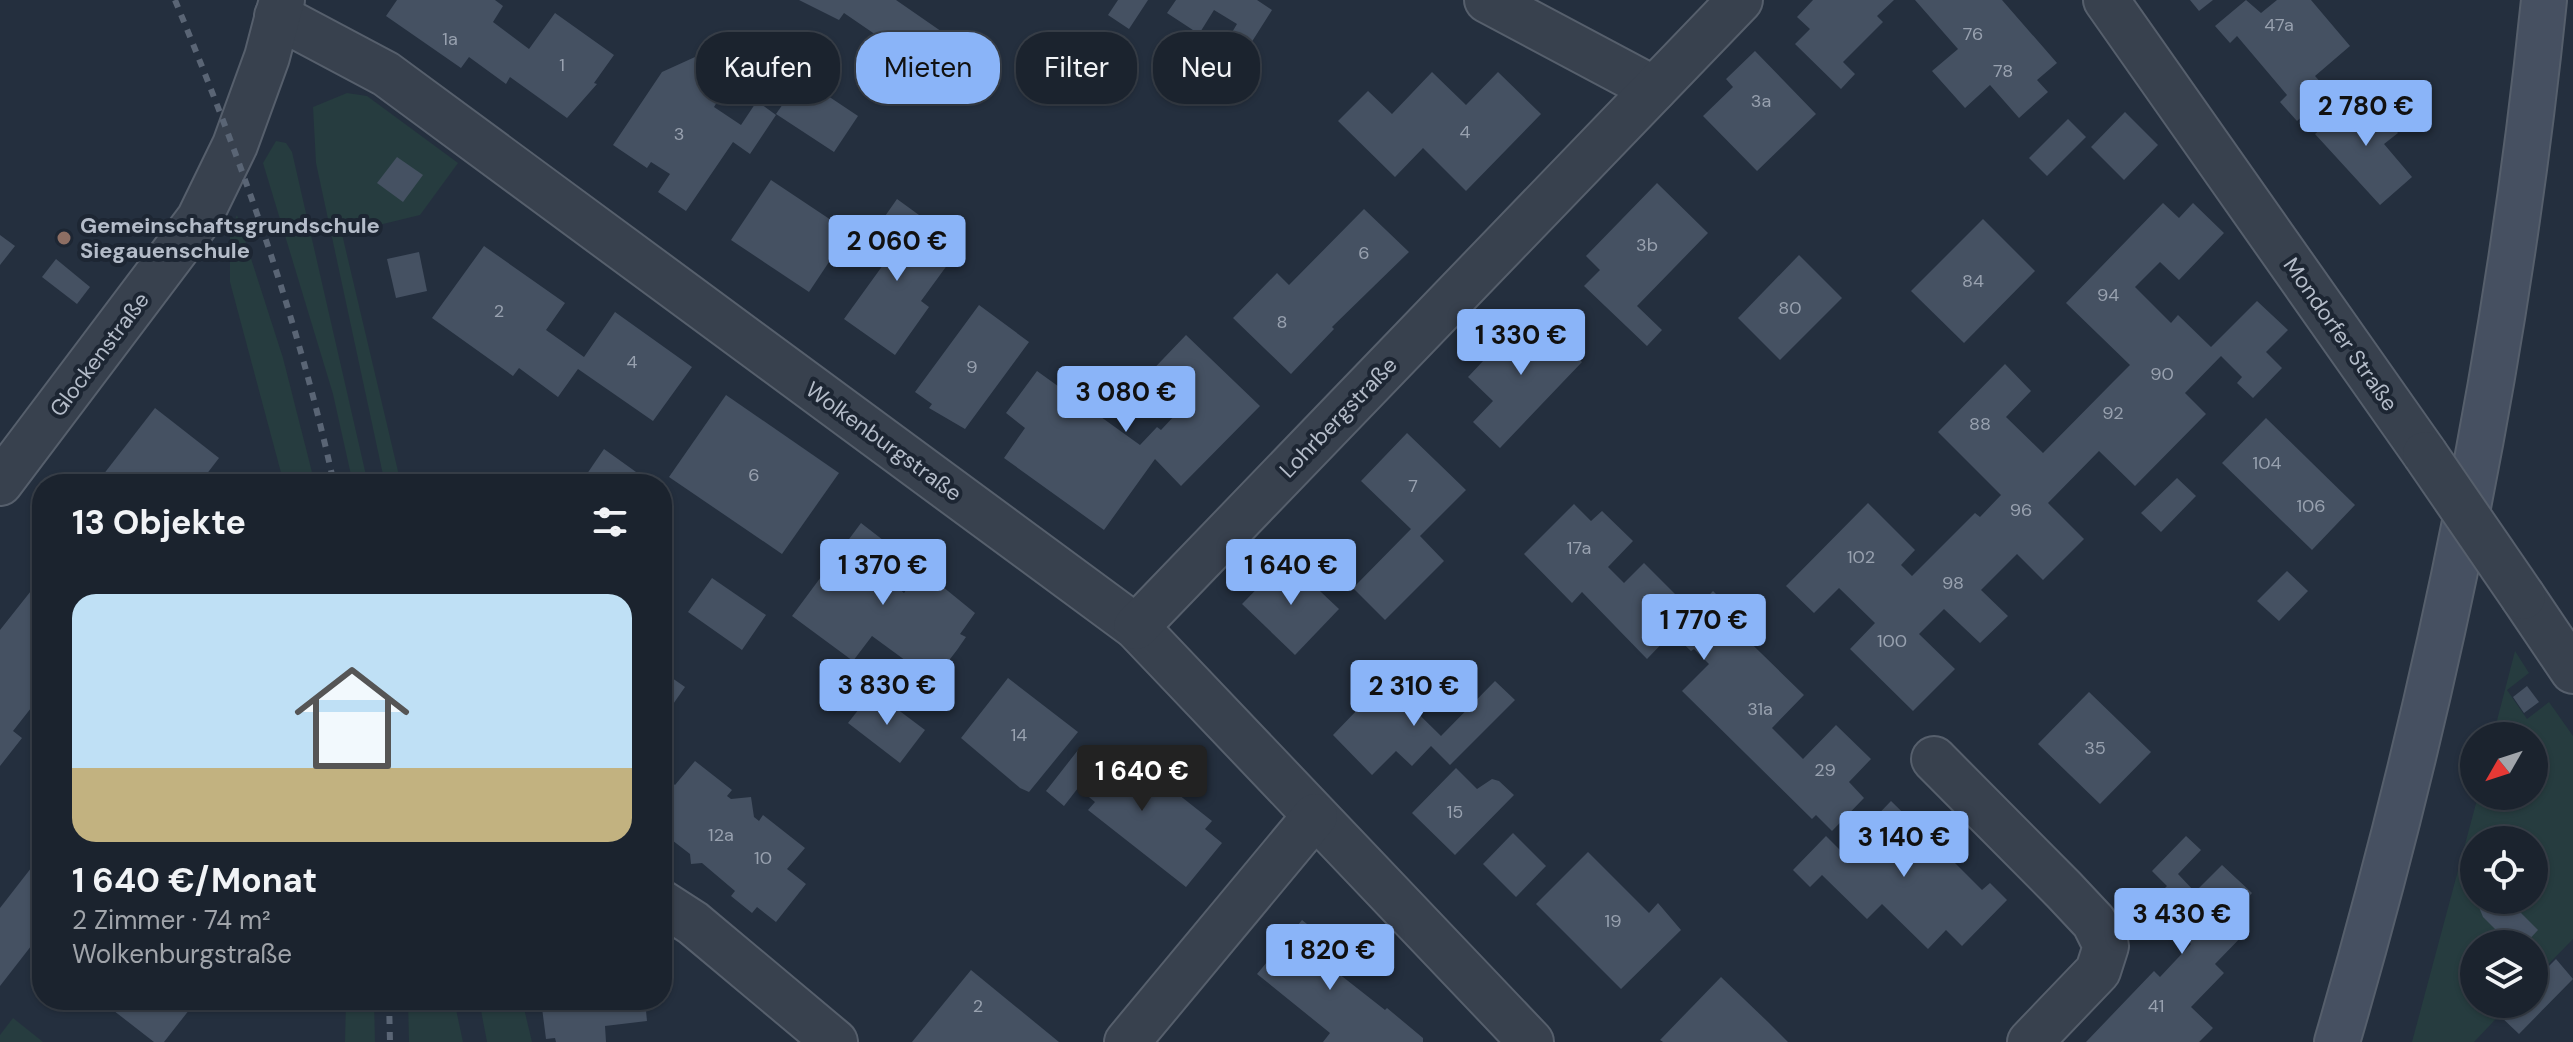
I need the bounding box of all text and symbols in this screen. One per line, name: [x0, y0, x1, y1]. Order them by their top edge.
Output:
house number: 47a: [2264, 13, 2294, 37]
house number: 76: [1963, 22, 1983, 46]
house number: 1a: [442, 27, 458, 51]
chip: Kaufen: [696, 32, 840, 104]
chip: Mieten: [856, 32, 1000, 104]
chip: Filter: [1016, 32, 1137, 104]
chip: Neu: [1153, 32, 1260, 104]
house number: 1: [559, 53, 565, 77]
house number: 78: [1993, 59, 2013, 83]
pin: 2 780 €: [2292, 80, 2440, 148]
house number: 3a: [1751, 89, 1771, 113]
text: 2 780 €: [2318, 89, 2414, 123]
house number: 4: [1460, 120, 1471, 144]
house number: 3: [674, 122, 684, 146]
place label: Gemeinschaftsgrundschule Siegauenschule: [80, 211, 380, 265]
pin: 2 060 €: [823, 215, 971, 283]
text: 2 060 €: [847, 224, 947, 258]
marker: Gemeinschaftsgrundschule Siegauenschule: [55, 229, 73, 247]
house number: 3b: [1636, 233, 1658, 257]
house number: 6: [1358, 241, 1370, 265]
street label: Mondorfer Straße: [2277, 252, 2404, 417]
house number: 84: [1962, 269, 1984, 293]
house number: 94: [2097, 283, 2119, 307]
street label: Glockenstraße: [43, 286, 156, 422]
house number: 80: [1778, 296, 1802, 320]
house number: 2: [494, 299, 504, 323]
pin: 1 330 €: [1447, 309, 1595, 377]
house number: 8: [1277, 310, 1287, 334]
text: 1 330 €: [1475, 318, 1567, 352]
house number: 4: [627, 350, 638, 374]
street label: Lohrbergstraße: [1273, 351, 1403, 484]
house number: 9: [966, 355, 978, 379]
house number: 90: [2150, 362, 2174, 386]
pin: 3 080 €: [1052, 366, 1200, 434]
street label: Wolkenburgstraße: [800, 375, 968, 508]
text: 3 080 €: [1075, 375, 1177, 409]
house number: 92: [2102, 401, 2124, 425]
house number: 88: [1969, 412, 1991, 436]
house number: 104: [2253, 451, 2281, 475]
house number: 6: [748, 463, 760, 487]
house number: 7: [1408, 474, 1418, 498]
house number: 106: [2296, 494, 2326, 518]
house number: 96: [2010, 498, 2032, 522]
text: 13 Objekte: [72, 500, 246, 545]
icon: filters: [588, 500, 632, 544]
house number: 17a: [1567, 536, 1591, 560]
pin: 1 370 €: [809, 539, 957, 607]
pin: 1 640 €: [1217, 539, 1365, 607]
house number: 102: [1847, 545, 1875, 569]
text: 1 370 €: [838, 548, 928, 582]
text: 1 640 €: [1244, 548, 1338, 582]
house number: 98: [1942, 571, 1964, 595]
pin: 1 770 €: [1630, 594, 1778, 662]
text: 1 770 €: [1660, 603, 1748, 637]
house number: 100: [1877, 629, 1907, 653]
icon: home: [280, 646, 424, 790]
pin: 3 830 €: [813, 659, 961, 727]
pin: 2 310 €: [1340, 660, 1488, 728]
text: 3 830 €: [838, 668, 936, 702]
text: 2 310 €: [1368, 669, 1460, 703]
house number: 31a: [1747, 697, 1773, 721]
north arrow: [2460, 722, 2548, 810]
map controls: [2460, 722, 2548, 1018]
house number: 14: [1011, 723, 1027, 747]
house number: 35: [2084, 736, 2106, 760]
pin: 1 640 €: [1068, 745, 1216, 813]
text: 1 640 €: [1095, 754, 1189, 788]
house number: 29: [1814, 758, 1836, 782]
house number: 15: [1447, 800, 1463, 824]
pin: 3 140 €: [1830, 811, 1978, 879]
text: 3 140 €: [1857, 820, 1951, 854]
house number: 12a: [708, 823, 734, 847]
button: locate: [2460, 826, 2548, 914]
house number: 10: [754, 846, 772, 870]
text: 1 640 €/Monat: [72, 858, 317, 903]
pin: 3 430 €: [2108, 888, 2256, 956]
text: 3 430 €: [2132, 897, 2232, 931]
text: 2 Zimmer · 74 m²: [72, 903, 271, 937]
house number: 19: [1605, 909, 1621, 933]
pin: 1 820 €: [1256, 924, 1404, 992]
button: layers: [2460, 930, 2548, 1018]
text: 1 820 €: [1284, 933, 1376, 967]
text: Wolkenburgstraße: [72, 937, 292, 971]
house number: 2: [973, 994, 983, 1018]
house number: 41: [2148, 994, 2164, 1018]

